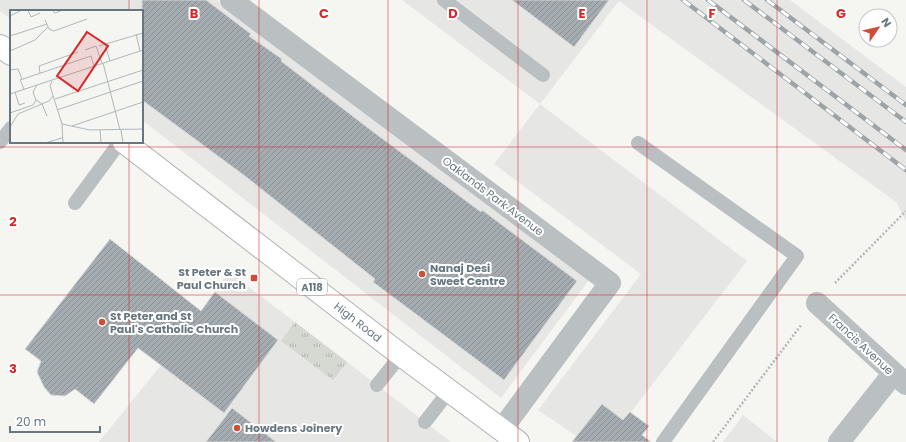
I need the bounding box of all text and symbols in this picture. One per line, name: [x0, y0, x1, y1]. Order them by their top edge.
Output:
text: B: [190, 4, 199, 23]
text: C: [319, 4, 329, 23]
text: D: [448, 4, 458, 23]
text: E: [578, 4, 586, 23]
text: F: [708, 4, 716, 23]
text: G: [836, 4, 846, 23]
north arrow: [858, 8, 898, 48]
inset map: [10, 10, 143, 143]
text: N: [877, 15, 895, 30]
street label: Oaklands Park Avenue: [439, 153, 547, 239]
text: 2: [9, 212, 17, 231]
place label: Nanaj Desi Sweet Centre: [430, 260, 505, 289]
place label: St Peter & St Paul Church: [177, 264, 247, 293]
marker: Nanaj Desi Sweet Centre: [417, 269, 427, 279]
marker: St Peter & St Paul Church: [249, 273, 259, 283]
road number: A118: [297, 279, 327, 295]
street label: High Road: [331, 298, 385, 346]
place label: St Peter and St Paul's Catholic Church: [110, 308, 238, 337]
street label: Francis Avenue: [825, 310, 897, 378]
marker: St Peter and St Paul's Catholic Church: [97, 317, 107, 327]
text: 3: [9, 359, 17, 378]
scale bar: [10, 408, 100, 434]
text: 20 m: [16, 413, 46, 430]
place label: Howdens Joinery: [245, 420, 342, 436]
marker: Howdens Joinery: [232, 423, 242, 433]

